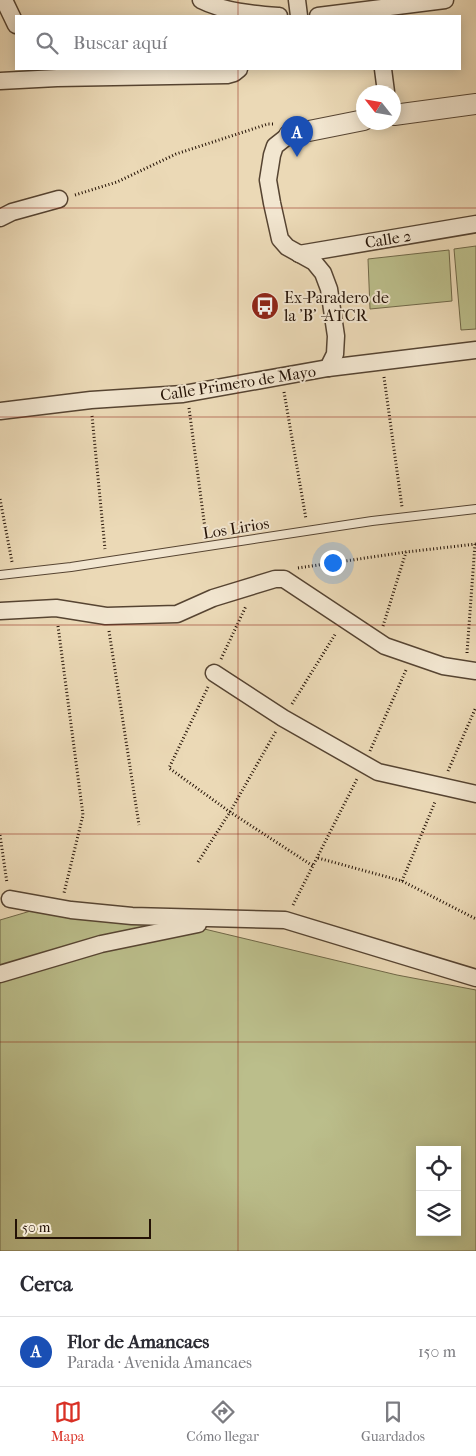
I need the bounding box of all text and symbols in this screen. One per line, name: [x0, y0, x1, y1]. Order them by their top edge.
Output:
search box: [15, 15, 461, 70]
icon: search: [33, 29, 61, 57]
text: Buscar aquí: [73, 32, 167, 54]
north arrow: [356, 85, 401, 130]
pin: A: [281, 116, 313, 157]
street label: Calle 2: [364, 226, 412, 252]
place label: Ex-Paradero de la 'B' -ATCR: [283, 288, 389, 325]
bus stop icon: Ex-Paradero de la 'B' -ATCR: [250, 291, 280, 321]
street label: Calle Primero de Mayo: [159, 361, 317, 405]
street label: Los Lirios: [201, 513, 271, 543]
your location: [320, 550, 346, 576]
map controls: [416, 1146, 461, 1236]
button: locate: [416, 1146, 461, 1191]
button: layers: [416, 1191, 461, 1236]
scale bar: [15, 1216, 151, 1239]
text: 50 m: [22, 1219, 50, 1236]
text: Cerca: [20, 1272, 72, 1296]
text: Flor de Amancaes: [67, 1331, 209, 1353]
text: A: [31, 1342, 41, 1361]
text: 150 m: [418, 1342, 456, 1361]
text: Parada · Avenida Amancaes: [67, 1353, 252, 1372]
tab: Mapa: [51, 1398, 84, 1445]
tab: Cómo llegar: [186, 1398, 259, 1445]
tab: Guardados: [361, 1398, 425, 1445]

